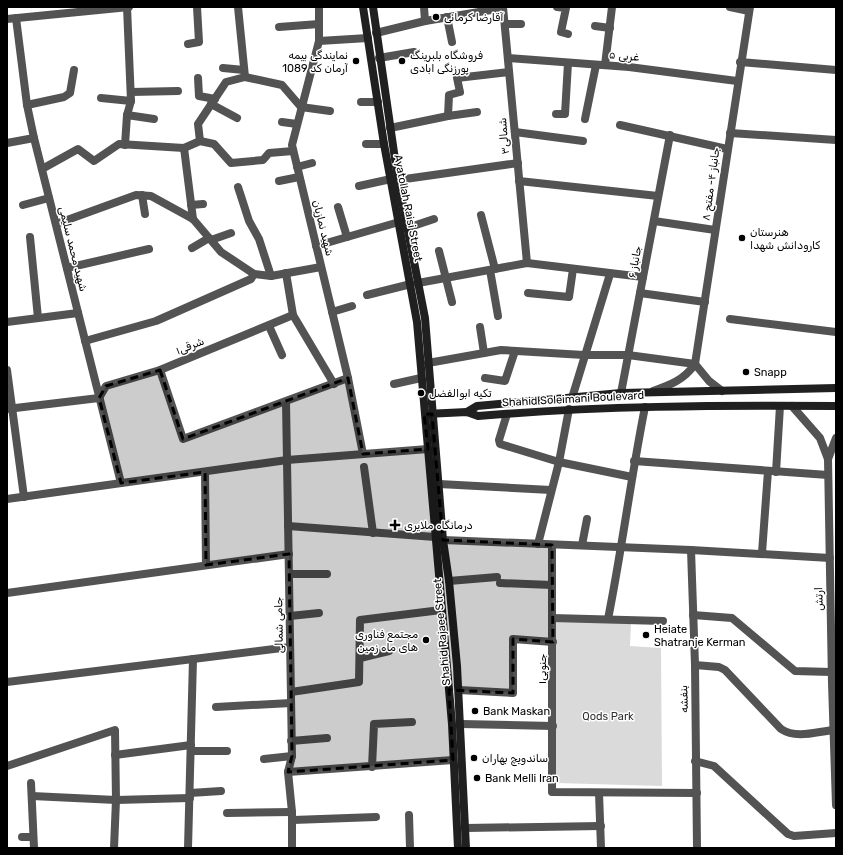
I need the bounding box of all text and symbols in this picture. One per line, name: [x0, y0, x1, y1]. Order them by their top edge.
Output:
place label: آقارضا کرمانی: [444, 11, 504, 24]
marker: آقارضا کرمانی: [431, 12, 441, 22]
street label: غربی ۵: [608, 48, 640, 64]
place label: نمایندگی بیمه آرمان کد 1089: [282, 49, 349, 75]
place label: فروشگاه بلبرینگ پورزنگی ابادی: [410, 49, 483, 76]
marker: نمایندگی بیمه آرمان کد 1089: [351, 56, 361, 66]
marker: فروشگاه بلبرینگ پورزنگی ابادی: [397, 56, 407, 66]
street label: شمالی۳: [496, 117, 512, 155]
street label: جانباز ۴- مفتح ۸: [699, 146, 725, 222]
street label: Ayatollah Raisi Street: [391, 153, 425, 263]
street label: شهید نمازیان: [310, 199, 336, 257]
street label: شهید محمد سلیمی: [56, 205, 90, 293]
place label: هنرستان کارودانش شهدا: [750, 226, 820, 253]
marker: هنرستان کارودانش شهدا: [737, 233, 747, 243]
street label: جانباز ۶: [625, 244, 645, 279]
street label: شرقی۱: [174, 334, 206, 358]
place label: Snapp: [754, 366, 787, 379]
marker: Snapp: [741, 367, 751, 377]
place label: تکیه ابوالفضل: [429, 387, 492, 401]
marker: تکیه ابوالفضل: [416, 388, 426, 398]
street label: Shahid Soleimani Boulevard: [502, 389, 644, 409]
marker: درمانگاه ملایری: [389, 519, 401, 531]
place label: درمانگاه ملایری: [404, 519, 473, 532]
street label: Shahid Rajaee Street: [431, 577, 453, 686]
street label: ارتش: [812, 587, 826, 611]
street label: جامی شمالی: [272, 596, 286, 653]
place label: Heiate Shatranje Kerman: [654, 623, 745, 649]
place label: مجتمع فناوری های ماه زمین: [355, 628, 418, 654]
marker: Heiate Shatranje Kerman: [641, 630, 651, 640]
marker: مجتمع فناوری های ماه زمین: [421, 635, 431, 645]
street label: جنوبی۱: [536, 653, 550, 684]
street label: بنفشه: [677, 685, 691, 713]
place label: Bank Maskan: [483, 705, 550, 718]
marker: Bank Maskan: [470, 706, 480, 716]
park label: Qods Park: [582, 710, 634, 723]
place label: ساندویچ بهاران: [482, 752, 548, 767]
marker: ساندویچ بهاران: [469, 753, 479, 763]
place label: Bank Melli Iran: [485, 772, 559, 785]
marker: Bank Melli Iran: [472, 773, 482, 783]

